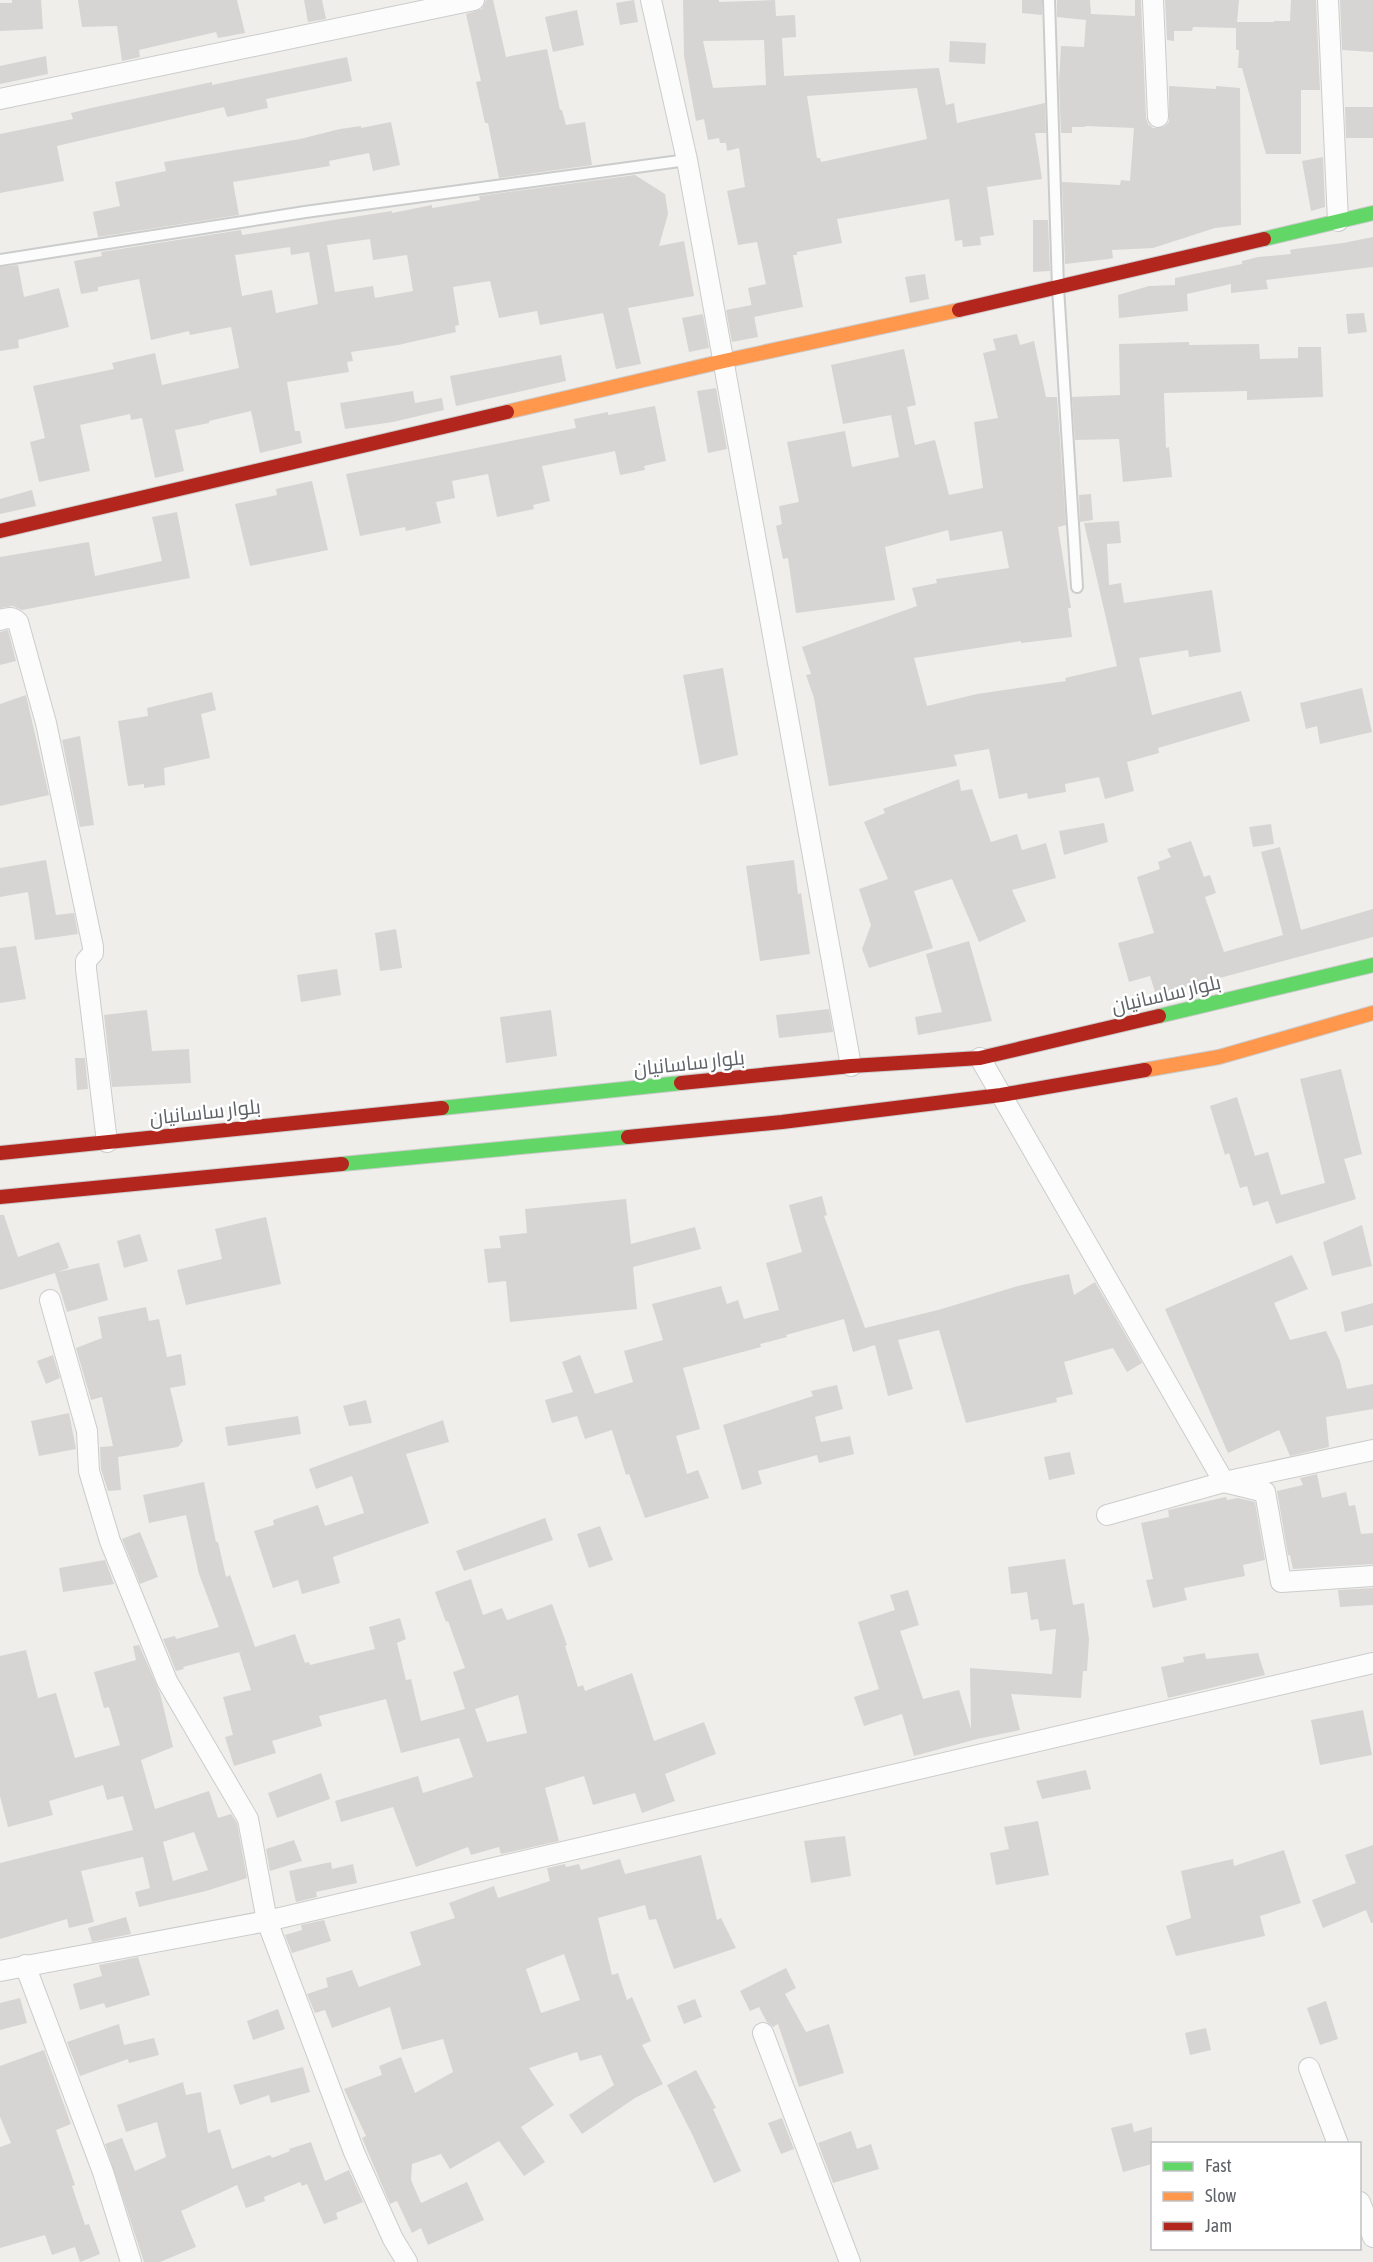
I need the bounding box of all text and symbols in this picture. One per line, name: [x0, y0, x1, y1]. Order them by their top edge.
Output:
street label: بلوار ساسانیان: [1109, 970, 1223, 1019]
street label: بلوار ساسانیان: [632, 1045, 746, 1082]
street label: بلوار ساسانیان: [148, 1094, 262, 1131]
legend: [1151, 2142, 1361, 2250]
text: Fast: [1205, 2155, 1232, 2176]
text: Slow: [1205, 2185, 1236, 2206]
text: Jam: [1205, 2215, 1232, 2236]

